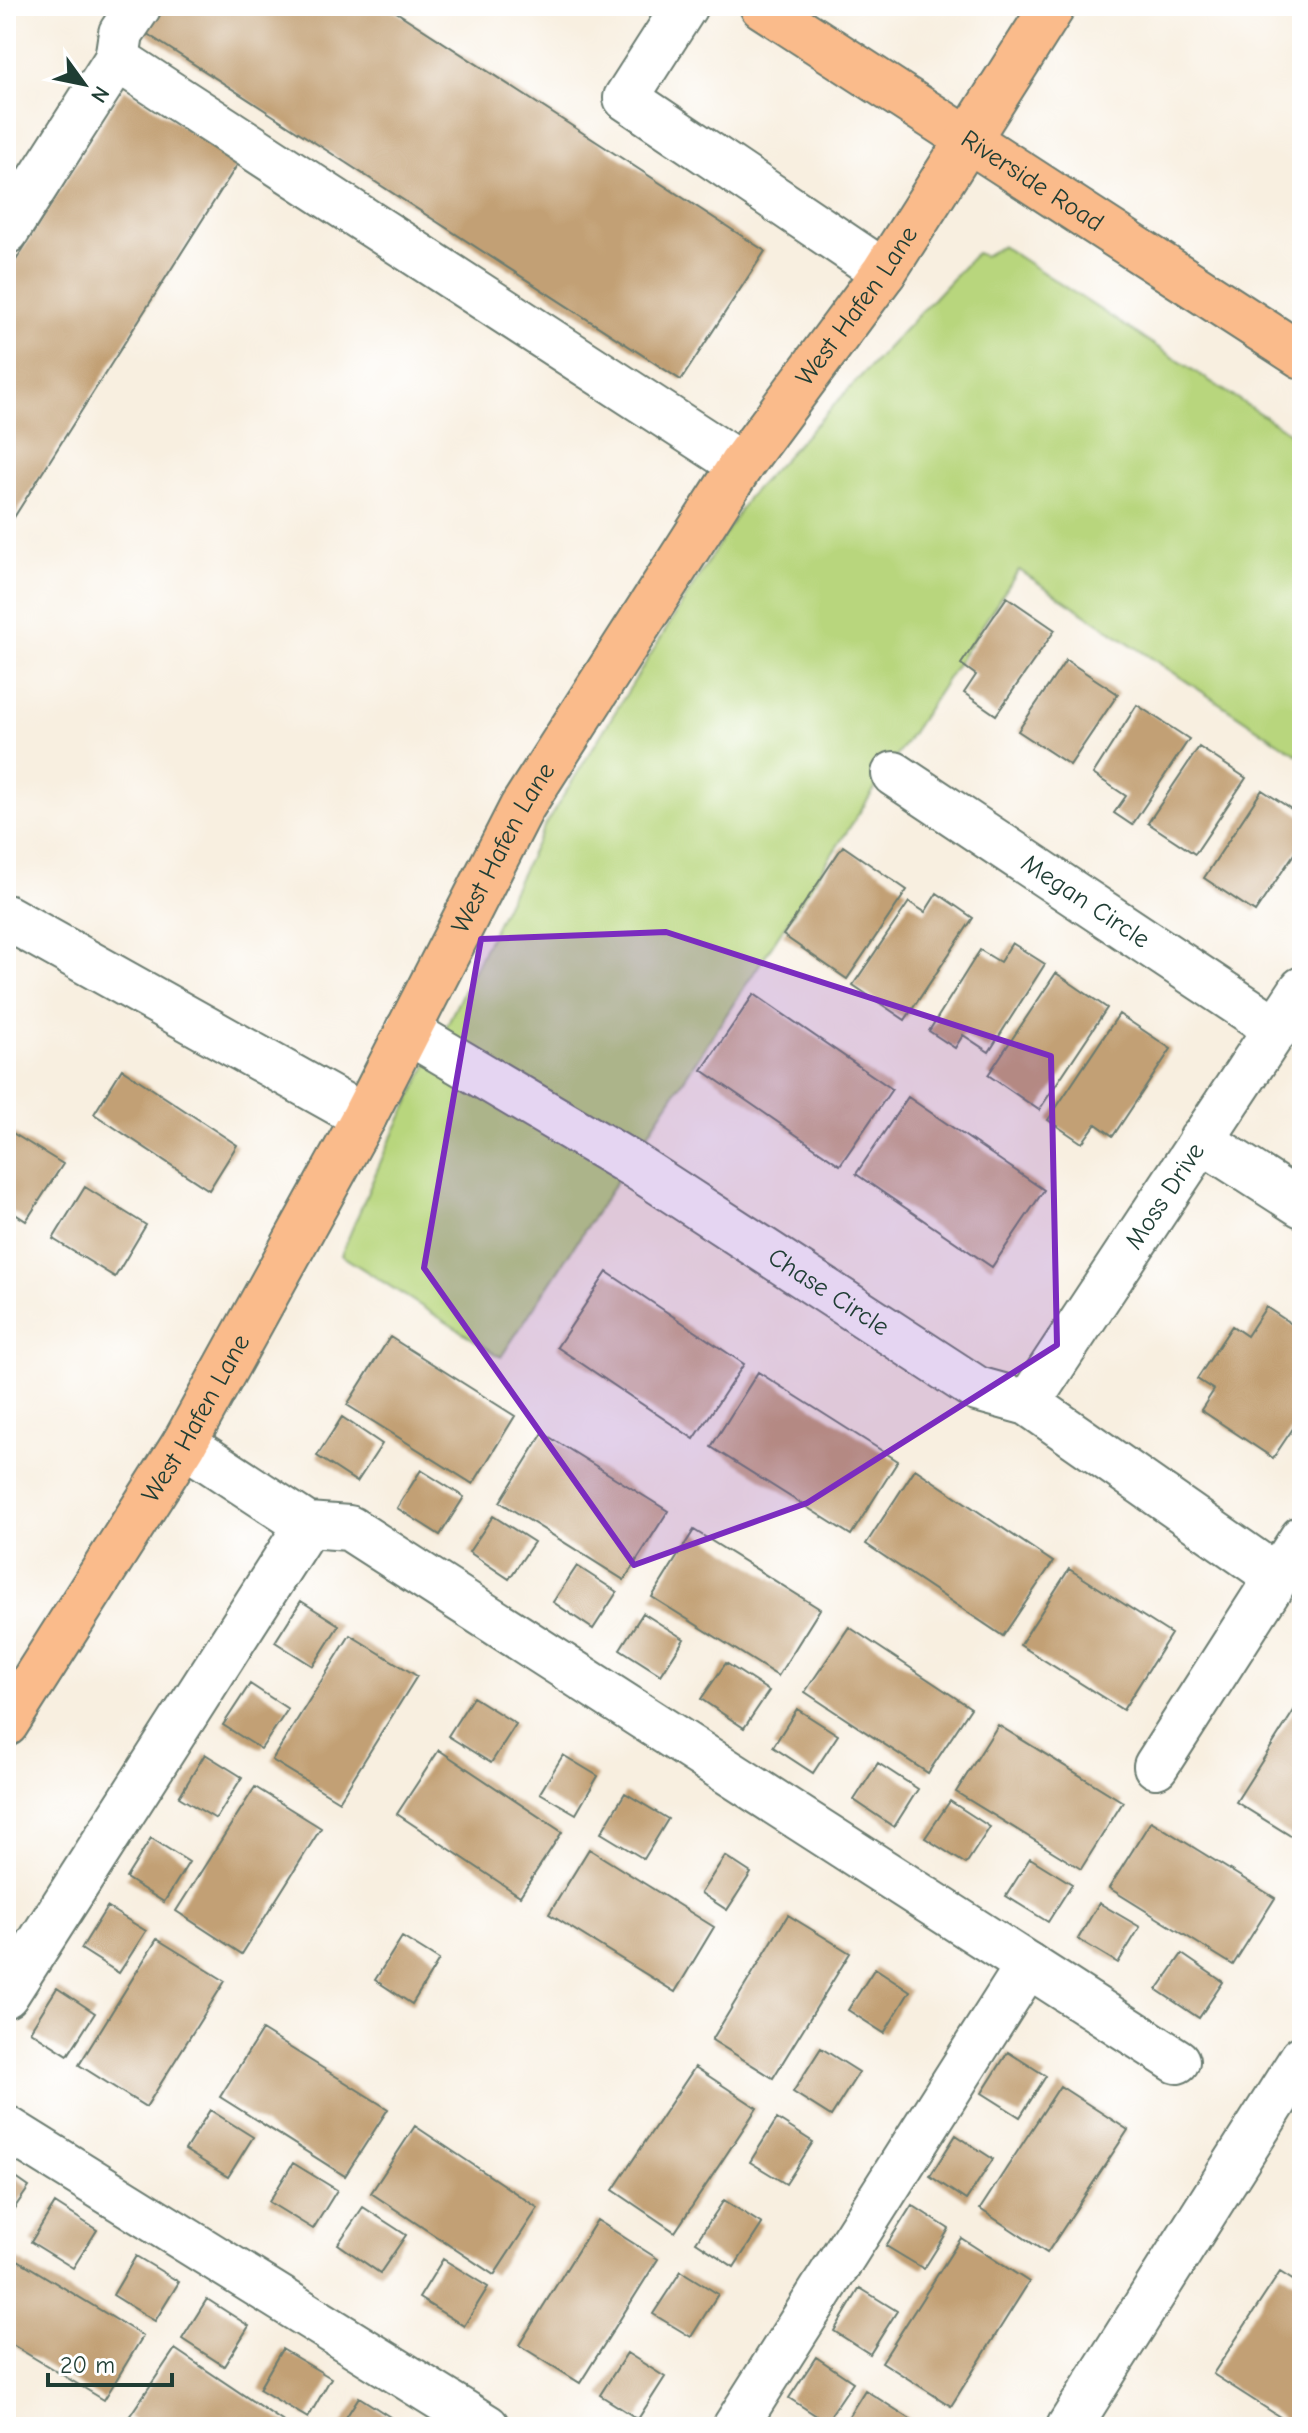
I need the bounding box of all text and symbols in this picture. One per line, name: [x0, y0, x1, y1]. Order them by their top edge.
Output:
north arrow: [44, 44, 124, 124]
text: N: [85, 81, 115, 107]
street label: Riverside Road: [955, 124, 1109, 238]
street label: West Hafen Lane: [790, 221, 924, 392]
street label: West Hafen Lane: [445, 757, 561, 938]
street label: Megan Circle: [1016, 848, 1155, 955]
street label: Moss Drive: [1119, 1137, 1211, 1255]
street label: Chase Circle: [762, 1242, 895, 1343]
street label: West Hafen Lane: [136, 1329, 256, 1508]
scale bar: [48, 2337, 172, 2387]
text: 20 m: [60, 2351, 115, 2379]

